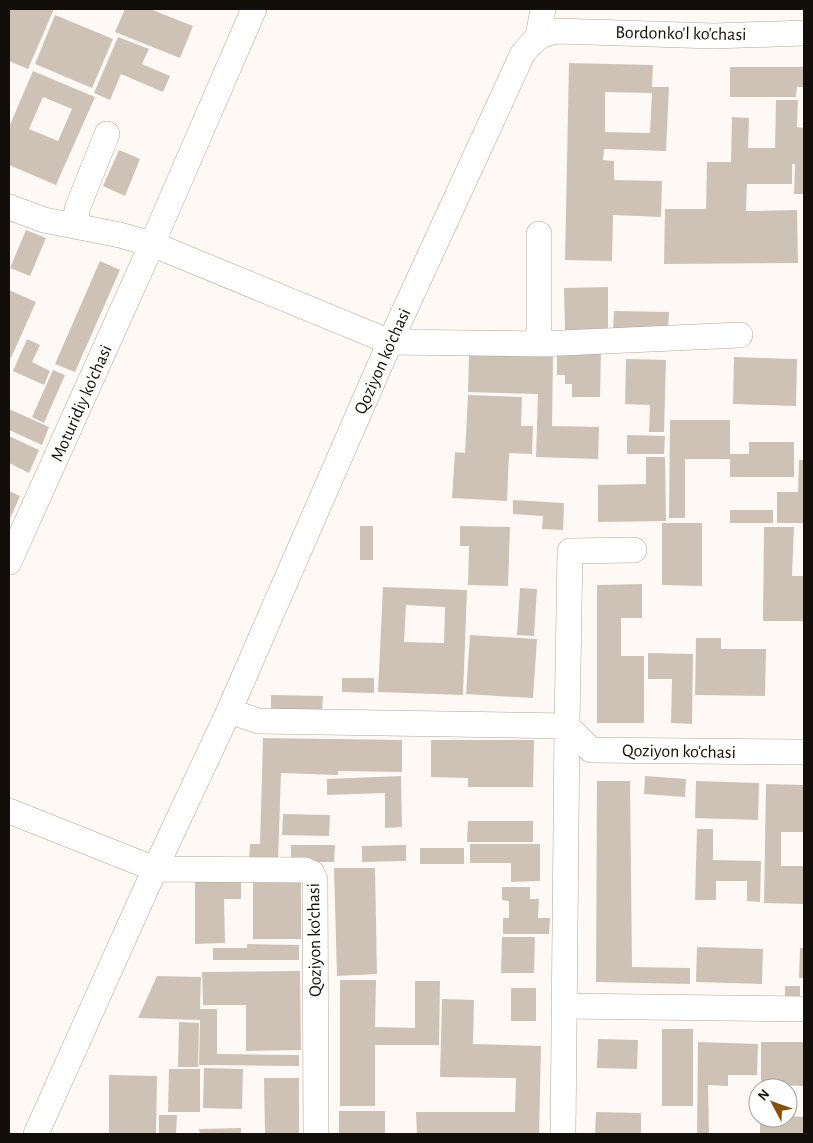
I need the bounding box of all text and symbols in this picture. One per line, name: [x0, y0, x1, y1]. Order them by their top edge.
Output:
street label: Bordonko'l ko'chasi: [615, 24, 747, 44]
street label: Qoziyon ko'chasi: [352, 306, 414, 417]
street label: Moturidiy ko'chasi: [48, 342, 116, 464]
street label: Qoziyon ko'chasi: [622, 742, 736, 762]
street label: Qoziyon ko'chasi: [305, 883, 325, 997]
north arrow: [748, 1078, 798, 1128]
text: N: [755, 1087, 772, 1103]

